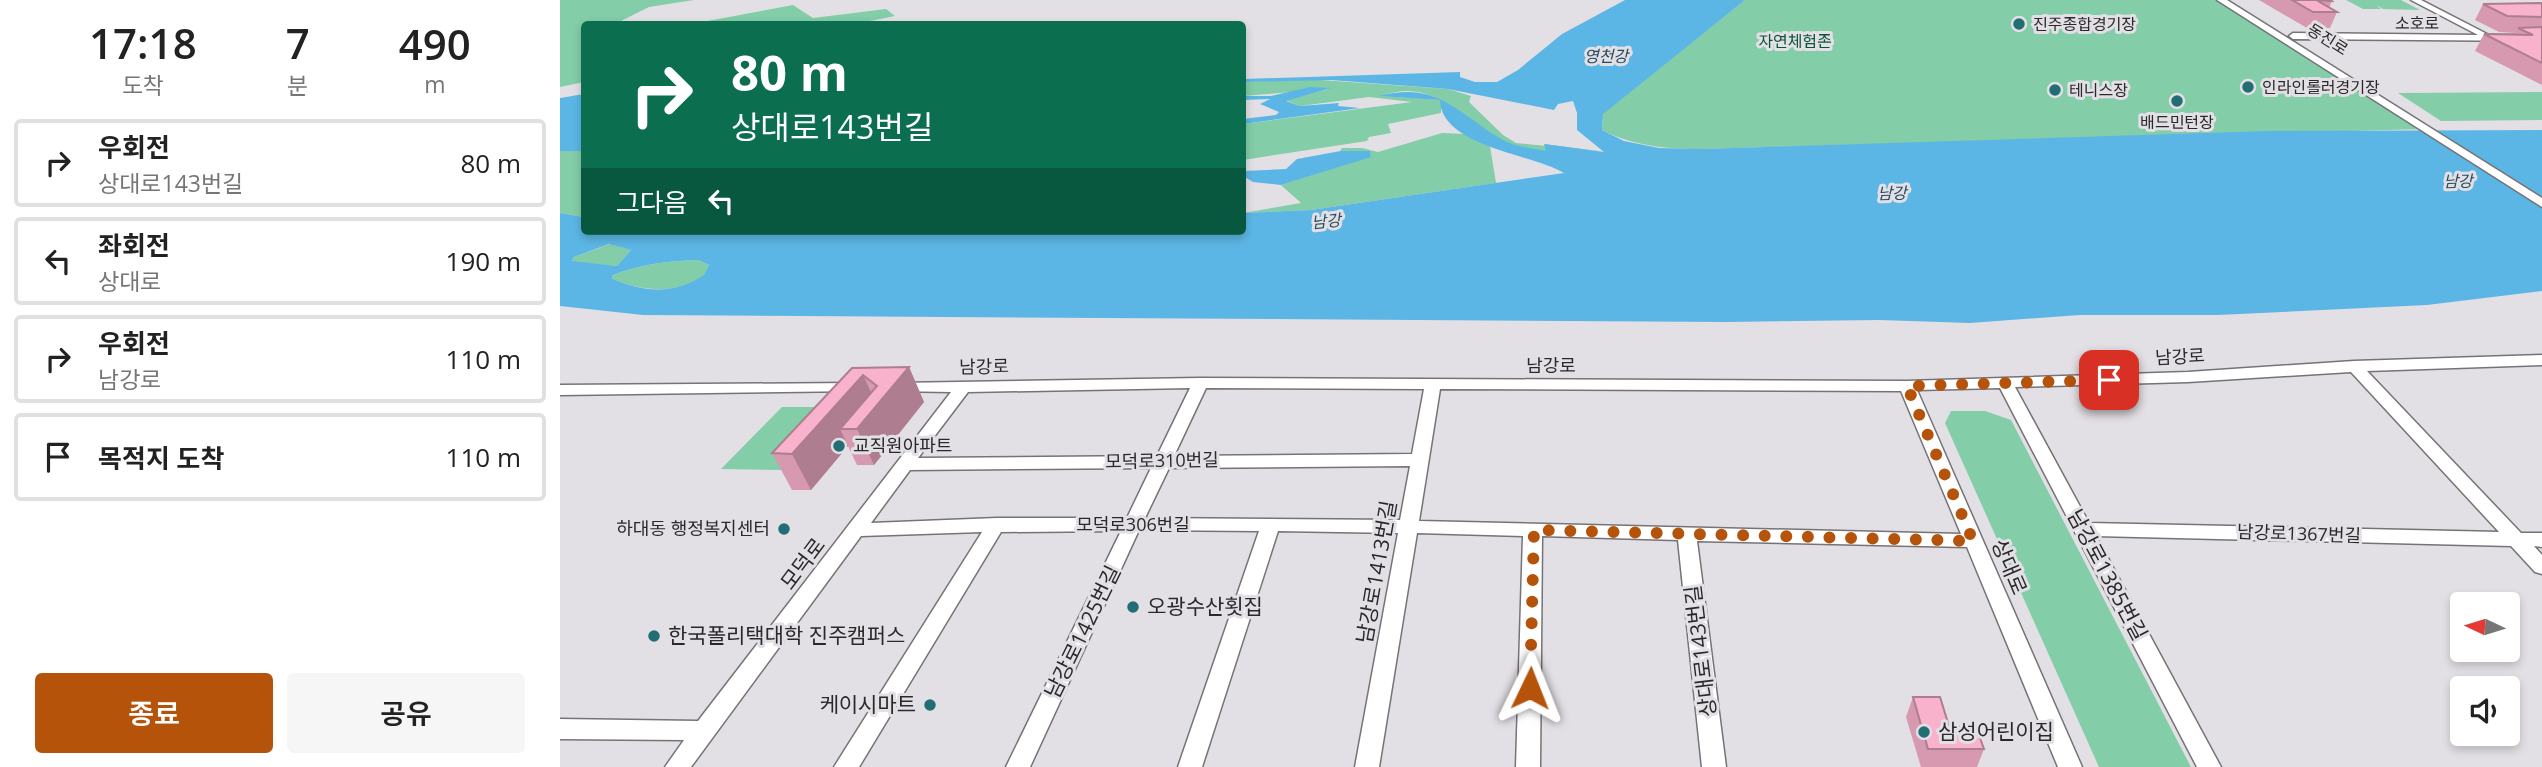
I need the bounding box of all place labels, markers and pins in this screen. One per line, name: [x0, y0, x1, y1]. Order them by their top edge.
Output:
place label: 진주종합경기장: [2033, 13, 2136, 35]
marker: 진주종합경기장: [2011, 16, 2027, 32]
place label: 인라인롤러경기장: [2262, 76, 2380, 98]
place label: 테니스장: [2069, 79, 2128, 101]
marker: 인라인롤러경기장: [2240, 79, 2256, 95]
marker: 테니스장: [2047, 82, 2063, 98]
marker: 배드민턴장: [2169, 93, 2185, 109]
place label: 배드민턴장: [2140, 111, 2214, 133]
pin: [2079, 350, 2139, 410]
place label: 교직원아파트: [853, 433, 952, 457]
marker: 교직원아파트: [831, 438, 847, 454]
place label: 하대동 행정복지센터: [616, 516, 770, 540]
marker: 하대동 행정복지센터: [776, 521, 792, 537]
place label: 오광수산횟집: [1147, 592, 1263, 620]
marker: 오광수산횟집: [1125, 599, 1141, 615]
place label: 한국폴리택대학 진주캠퍼스: [668, 621, 905, 649]
marker: 한국폴리택대학 진주캠퍼스: [646, 628, 662, 644]
place label: 케이시마트: [819, 690, 916, 718]
marker: 케이시마트: [922, 697, 938, 713]
place label: 삼성어린이집: [1938, 717, 2054, 745]
marker: 삼성어린이집: [1916, 724, 1932, 740]

